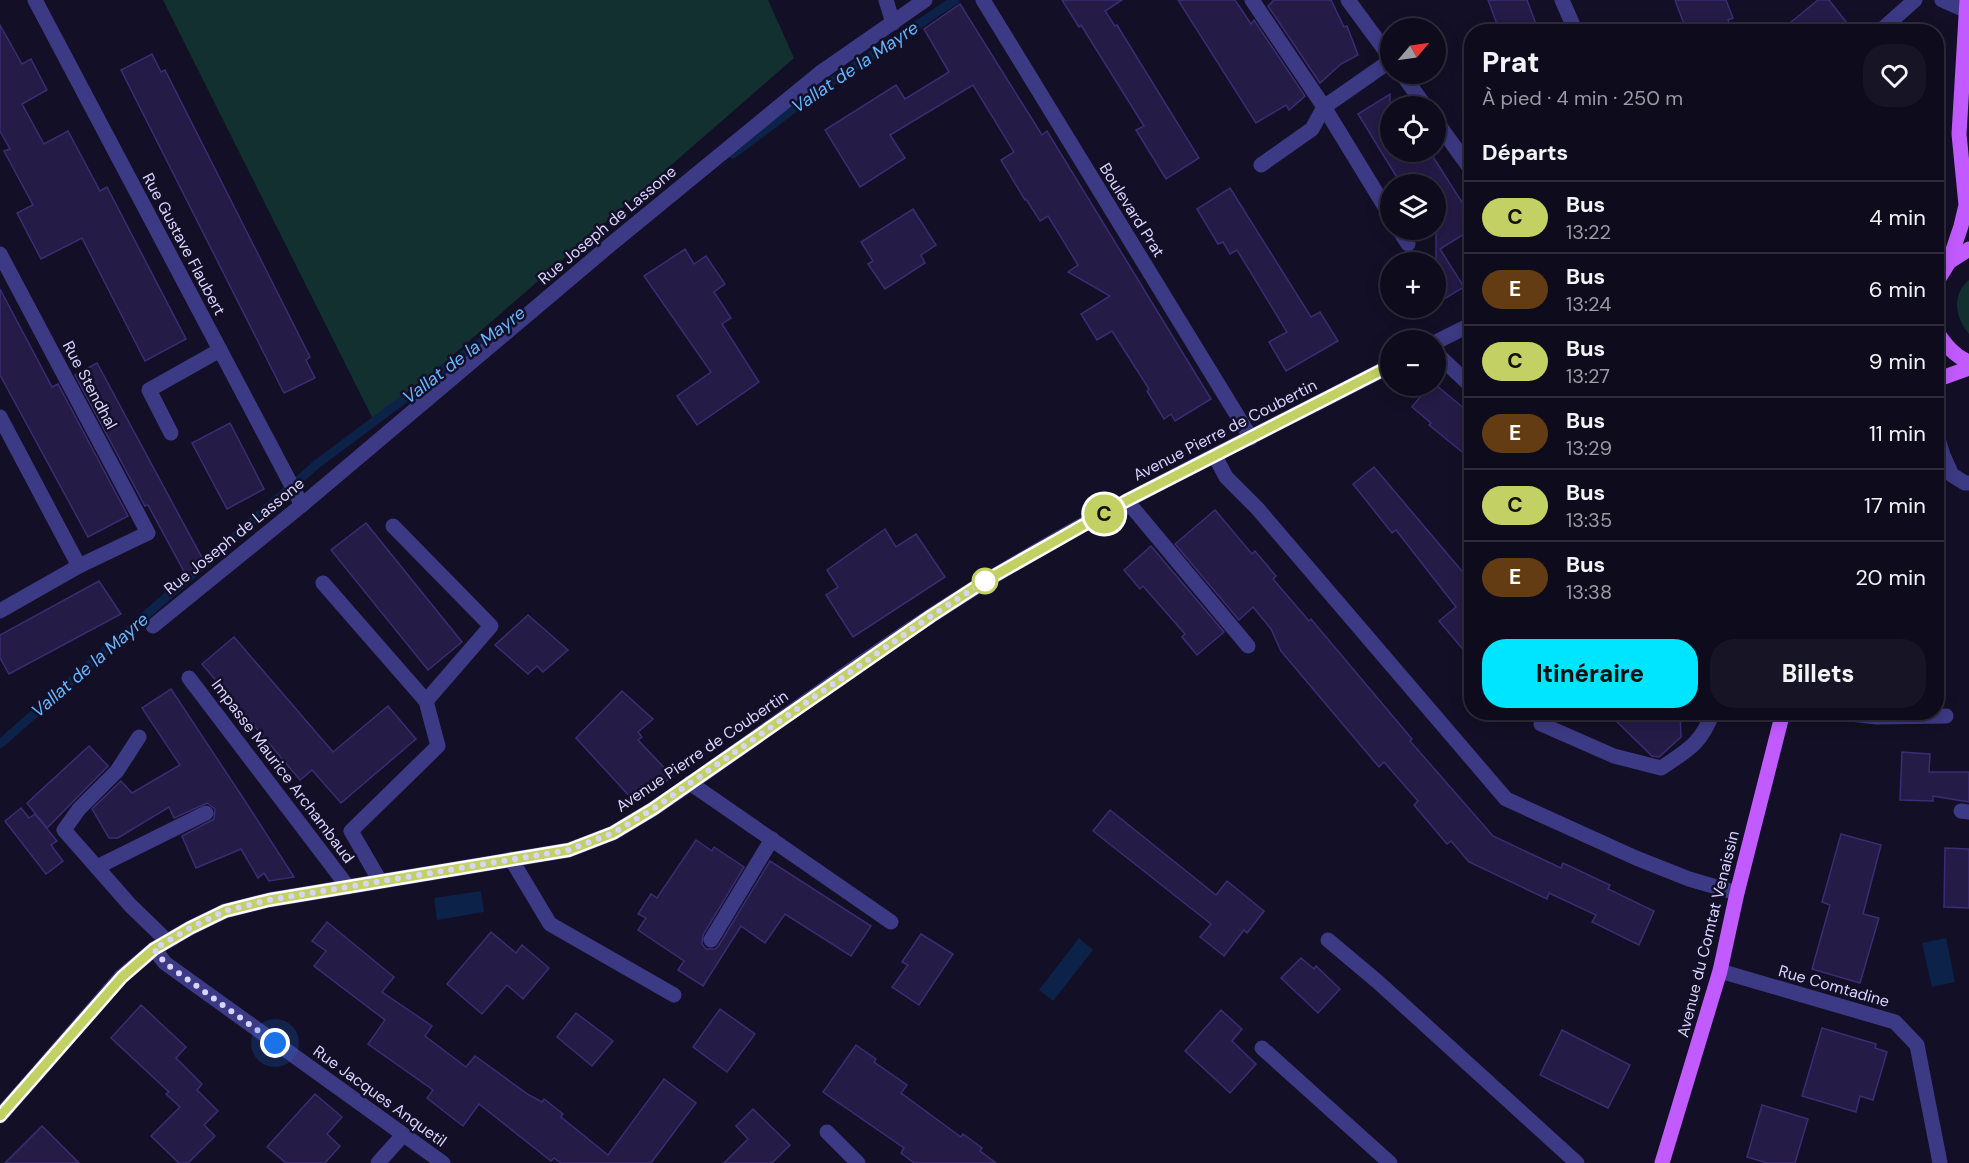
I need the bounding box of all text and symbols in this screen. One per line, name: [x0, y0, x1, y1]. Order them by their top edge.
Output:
water label: Vallat de la Mayre: [787, 16, 923, 118]
north arrow: [1380, 18, 1446, 84]
map controls: [1380, 18, 1446, 396]
text: Prat: [1482, 44, 1540, 81]
button: heart: [1863, 44, 1926, 107]
text: À pied · 4 min · 250 m: [1482, 85, 1683, 111]
button: locate: [1380, 96, 1446, 162]
text: Départs: [1482, 138, 1568, 167]
street label: Boulevard Prat: [1095, 159, 1169, 261]
street label: Rue Joseph de Lassone: [533, 161, 681, 289]
street label: Rue Gustave Flaubert: [138, 169, 230, 319]
button: layers: [1380, 174, 1446, 240]
text: Bus: [1566, 190, 1605, 219]
text: C: [1507, 203, 1523, 231]
text: 4 min: [1869, 203, 1926, 232]
text: 13:22: [1566, 219, 1611, 245]
button: +: [1380, 252, 1446, 318]
text: Bus: [1566, 262, 1605, 291]
text: E: [1509, 275, 1521, 303]
text: 6 min: [1869, 275, 1926, 304]
text: 13:24: [1566, 291, 1611, 317]
water label: Vallat de la Mayre: [398, 301, 530, 409]
button: −: [1380, 330, 1446, 396]
text: Bus: [1566, 334, 1605, 363]
street label: Rue Stendhal: [58, 337, 122, 433]
text: C: [1507, 347, 1523, 375]
text: 9 min: [1869, 347, 1926, 376]
text: 13:27: [1566, 363, 1610, 389]
street label: Avenue Pierre de Coubertin: [1130, 374, 1320, 486]
text: Bus: [1566, 406, 1605, 435]
text: E: [1509, 419, 1521, 447]
text: 11 min: [1869, 419, 1926, 448]
text: 13:29: [1566, 435, 1612, 461]
street label: Rue Joseph de Lassone: [160, 473, 308, 599]
text: Bus: [1566, 478, 1605, 507]
text: C: [1507, 491, 1523, 519]
text: 17 min: [1864, 491, 1926, 520]
line badge: C: [1084, 494, 1124, 534]
text: C: [1096, 500, 1112, 528]
text: 13:35: [1566, 507, 1612, 533]
text: Bus: [1566, 550, 1605, 579]
text: E: [1509, 563, 1521, 591]
text: 20 min: [1855, 563, 1926, 592]
unlabelled marker: [972, 568, 998, 594]
text: 13:38: [1566, 579, 1612, 605]
water label: Vallat de la Mayre: [26, 607, 154, 723]
button: Itinéraire: [1482, 639, 1698, 708]
button: Billets: [1710, 639, 1926, 708]
street label: Impasse Maurice Archambaud: [207, 675, 359, 867]
street label: Avenue Pierre de Coubertin: [612, 685, 792, 817]
street label: Avenue du Comtat Venaissin: [1672, 829, 1744, 1039]
street label: Rue Comtadine: [1776, 960, 1892, 1012]
your location: [260, 1028, 290, 1058]
street label: Rue Jacques Anquetil: [309, 1040, 451, 1152]

